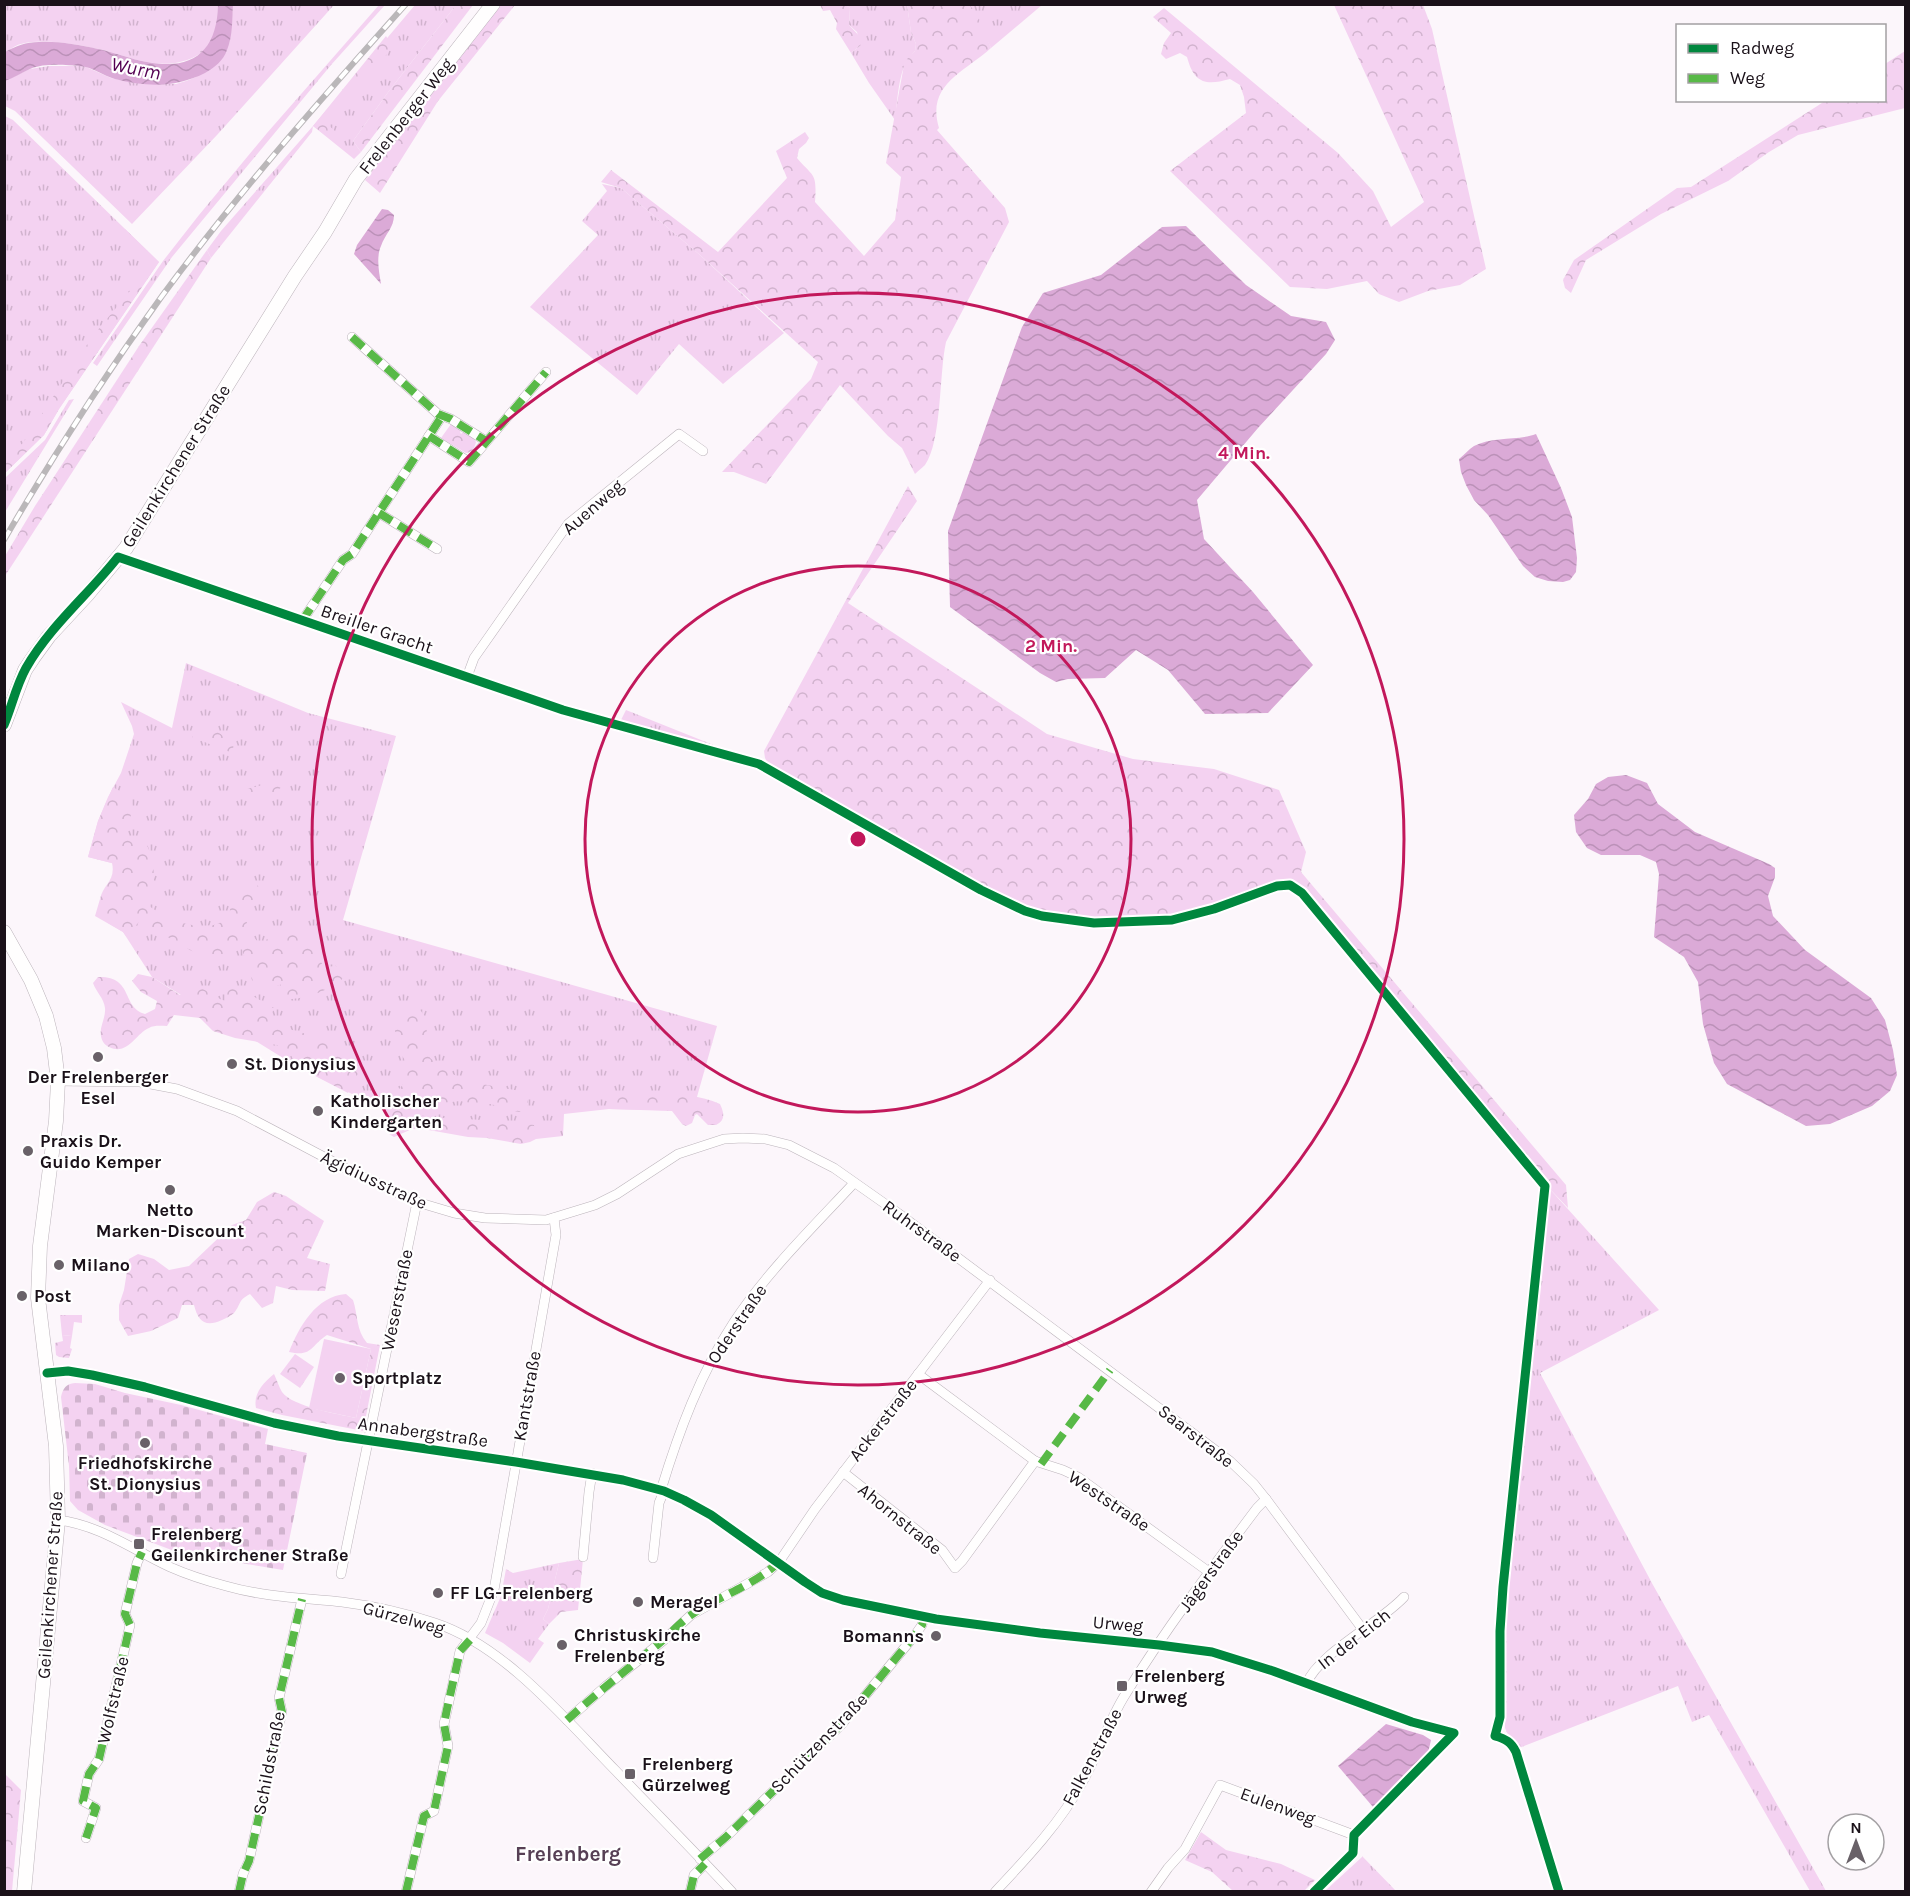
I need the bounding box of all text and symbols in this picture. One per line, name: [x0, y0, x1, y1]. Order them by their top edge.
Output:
legend: [1676, 24, 1886, 102]
text: Radweg: [1730, 37, 1794, 59]
water label: Wurm: [109, 52, 163, 85]
street label: Frelenberger Weg: [354, 53, 458, 179]
text: Weg: [1730, 67, 1765, 89]
street label: Geilenkirchener Straße: [117, 380, 235, 552]
text: 4 Min.: [1218, 442, 1270, 464]
street label: Auenweg: [558, 474, 628, 540]
street label: Breiller Gracht: [318, 599, 436, 659]
text: 2 Min.: [1025, 635, 1077, 657]
centre of rings: [848, 829, 868, 849]
marker: Der Frelenberger Esel: [91, 1050, 105, 1064]
place label: St. Dionysius: [244, 1053, 356, 1075]
marker: St. Dionysius: [225, 1057, 239, 1071]
place label: Der Frelenberger Esel: [28, 1066, 168, 1109]
place label: Katholischer Kindergarten: [330, 1090, 442, 1133]
marker: Katholischer Kindergarten: [311, 1104, 325, 1118]
place label: Praxis Dr. Guido Kemper: [40, 1130, 161, 1173]
marker: Praxis Dr. Guido Kemper: [21, 1144, 35, 1158]
street label: Ägidiusstraße: [317, 1146, 431, 1214]
marker: Netto Marken-Discount: [163, 1183, 177, 1197]
street label: Ruhrstraße: [878, 1195, 966, 1267]
place label: Netto Marken-Discount: [96, 1199, 244, 1242]
street label: Weserstraße: [376, 1247, 418, 1353]
place label: Milano: [71, 1254, 130, 1276]
marker: Milano: [52, 1258, 66, 1272]
street label: Oderstraße: [702, 1280, 772, 1368]
place label: Post: [34, 1285, 71, 1307]
marker: Post: [15, 1289, 29, 1303]
street label: Kantstraße: [508, 1349, 546, 1443]
place label: Sportplatz: [352, 1367, 442, 1389]
marker: Sportplatz: [333, 1371, 347, 1385]
street label: Ackerstraße: [844, 1374, 922, 1466]
street label: Saarstraße: [1154, 1400, 1238, 1472]
street label: Annabergstraße: [357, 1412, 489, 1452]
marker: Friedhofskirche St. Dionysius: [138, 1436, 152, 1450]
place label: Friedhofskirche St. Dionysius: [78, 1452, 212, 1495]
street label: Weststraße: [1064, 1466, 1154, 1536]
street label: Ahornstraße: [854, 1479, 946, 1559]
street label: Geilenkirchener Straße: [32, 1490, 68, 1680]
place label: Frelenberg Geilenkirchener Straße: [151, 1523, 349, 1566]
street label: Jägerstraße: [1174, 1526, 1248, 1616]
marker: Frelenberg Geilenkirchener Straße: [132, 1537, 146, 1551]
place label: FF LG-Frelenberg: [450, 1582, 593, 1604]
marker: FF LG-Frelenberg: [431, 1586, 445, 1600]
place label: Meragel: [650, 1591, 718, 1613]
marker: Meragel: [631, 1595, 645, 1609]
street label: Gürzelweg: [360, 1596, 448, 1640]
street label: In der Eich: [1313, 1604, 1395, 1674]
street label: Urweg: [1092, 1611, 1144, 1637]
place label: Christuskirche Frelenberg: [574, 1624, 701, 1667]
place label: Bomanns: [843, 1625, 924, 1647]
marker: Bomanns: [929, 1629, 943, 1643]
marker: Christuskirche Frelenberg: [555, 1638, 569, 1652]
street label: Wolfstraße: [92, 1654, 134, 1746]
place label: Frelenberg Urweg: [1134, 1665, 1225, 1708]
marker: Frelenberg Urweg: [1115, 1679, 1129, 1693]
street label: Schützenstraße: [766, 1689, 872, 1797]
street label: Falkenstraße: [1057, 1705, 1127, 1809]
street label: Schildstraße: [248, 1709, 290, 1817]
place label: Frelenberg Gürzelweg: [642, 1753, 733, 1796]
marker: Frelenberg Gürzelweg: [623, 1767, 637, 1781]
street label: Eulenweg: [1237, 1782, 1319, 1830]
north arrow: [1826, 1812, 1886, 1872]
text: N: [1850, 1818, 1862, 1837]
district label: Frelenberg: [515, 1842, 621, 1866]

